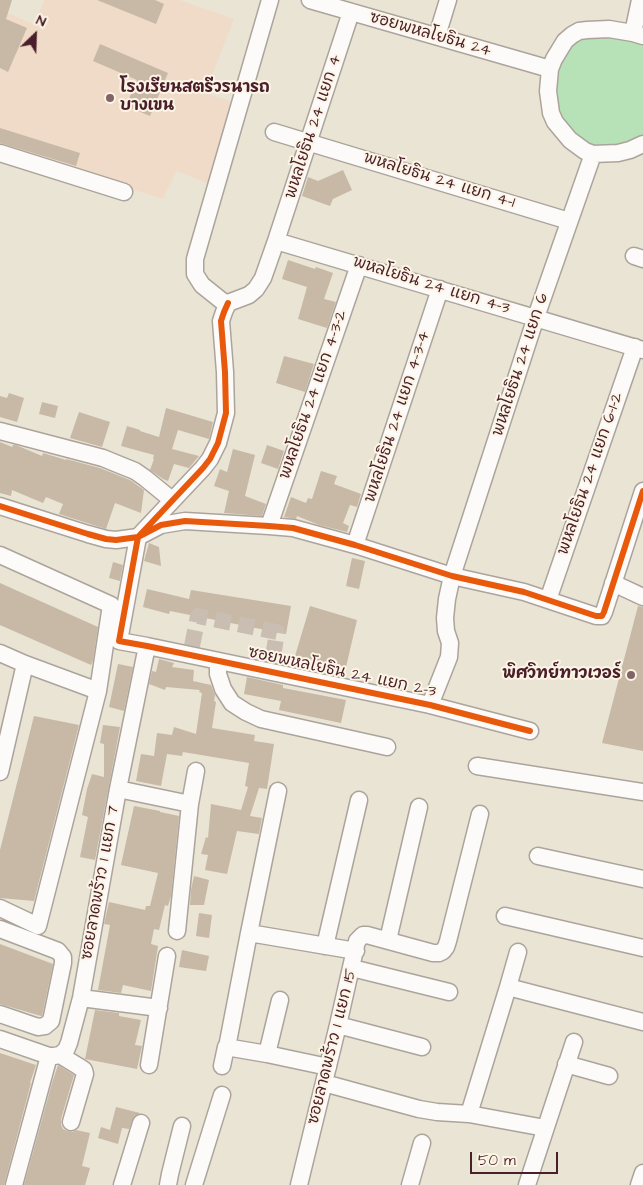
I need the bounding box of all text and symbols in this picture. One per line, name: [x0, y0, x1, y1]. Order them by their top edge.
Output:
street label: ซอยพหลโยธิน 24: [367, 8, 493, 62]
north arrow: [10, 10, 60, 60]
text: N: [33, 10, 49, 32]
street label: พหลโยธิน 24 แยก 4: [282, 53, 346, 201]
place label: โรงเรียนสตรีวรนารถ บางเขน: [120, 79, 270, 117]
marker: โรงเรียนสตรีวรนารถ บางเขน: [104, 92, 116, 104]
street label: พหลโยธิน 24 แยก 4-1: [361, 149, 517, 213]
street label: พหลโยธิน 24 แยก 4-3: [350, 253, 512, 319]
street label: พหลโยธิน 24 แยก 6: [489, 291, 553, 439]
street label: พหลโยธิน 24 แยก 4-3-2: [276, 308, 352, 482]
street label: พหลโยธิน 24 แยก 4-3-4: [361, 329, 435, 505]
street label: พหลโยธิน 24 แยก 6-1-2: [554, 390, 628, 558]
street label: ซอยพหลโยธิน 24 แยก 2-3: [246, 644, 438, 702]
place label: พิศวิทย์ทาวเวอร์: [502, 665, 621, 685]
marker: พิศวิทย์ทาวเวอร์: [625, 669, 637, 681]
street label: ซอยลาดพร้าว 1 แยก 7: [78, 804, 124, 962]
street label: ซอยลาดพร้าว 1 แยก 15: [304, 967, 362, 1127]
scale bar: [473, 1142, 560, 1174]
text: 50 m: [478, 1150, 516, 1171]

